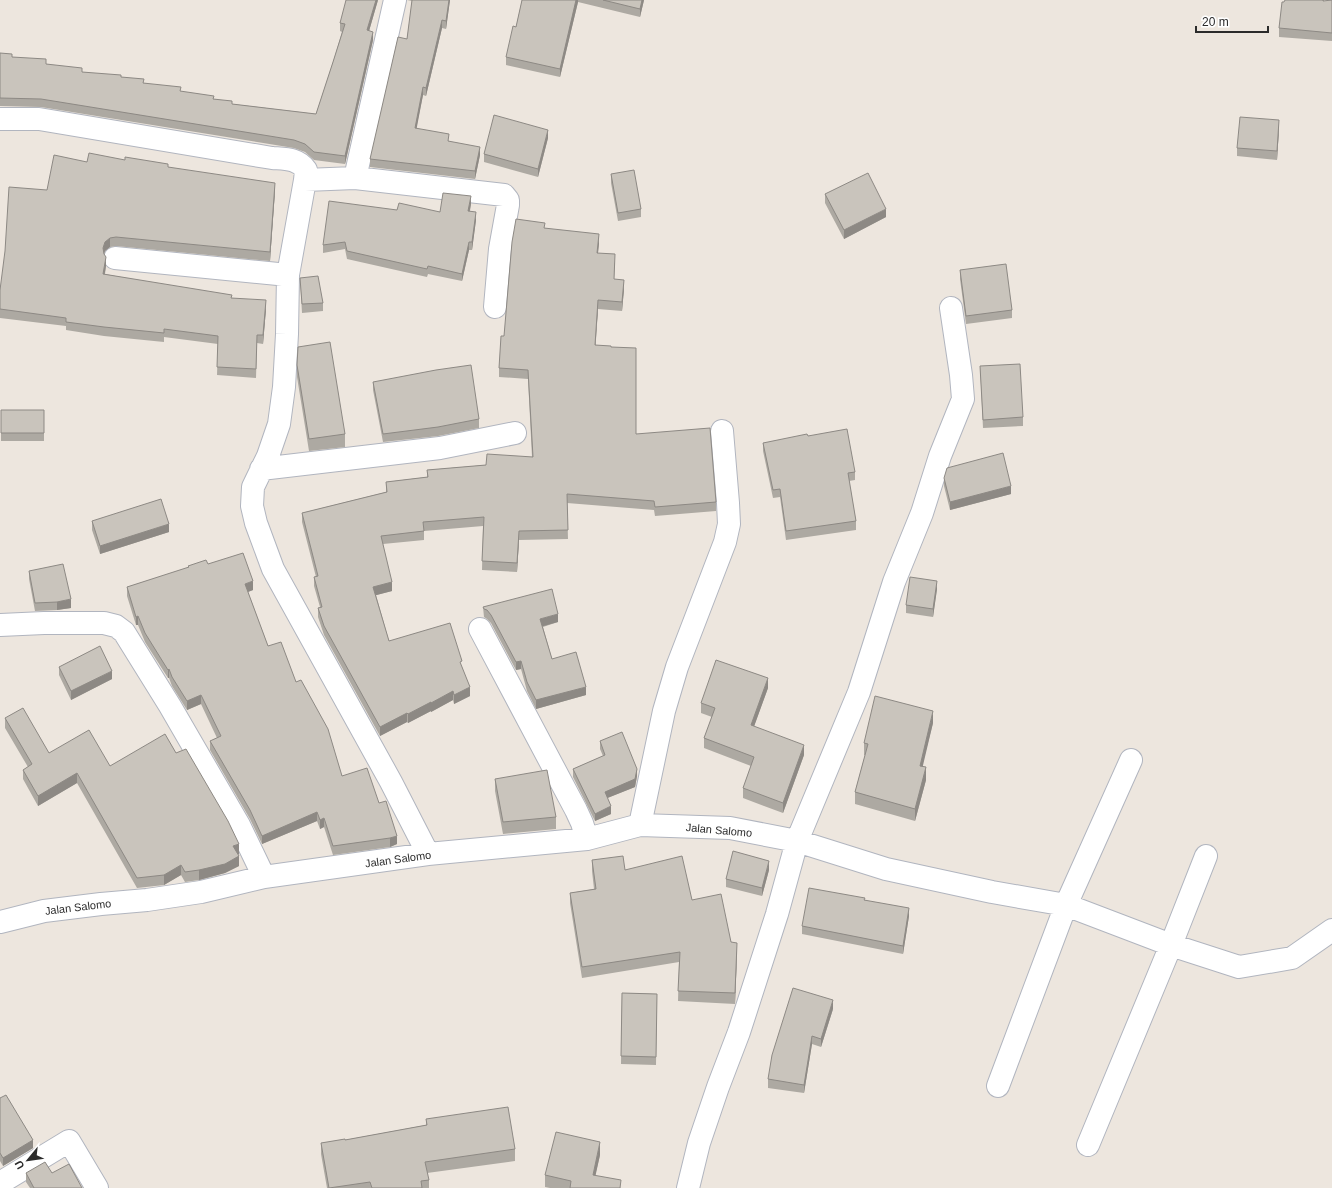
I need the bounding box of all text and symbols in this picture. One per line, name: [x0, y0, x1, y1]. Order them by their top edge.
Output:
scale bar: [1196, 8, 1268, 34]
text: 20 m: [1202, 15, 1229, 29]
street label: Jalan Salomo: [685, 821, 753, 839]
street label: Jalan Salomo: [364, 848, 432, 870]
street label: Jalan Salomo: [44, 897, 112, 917]
north arrow: [8, 1140, 48, 1180]
text: U: [12, 1158, 26, 1171]

